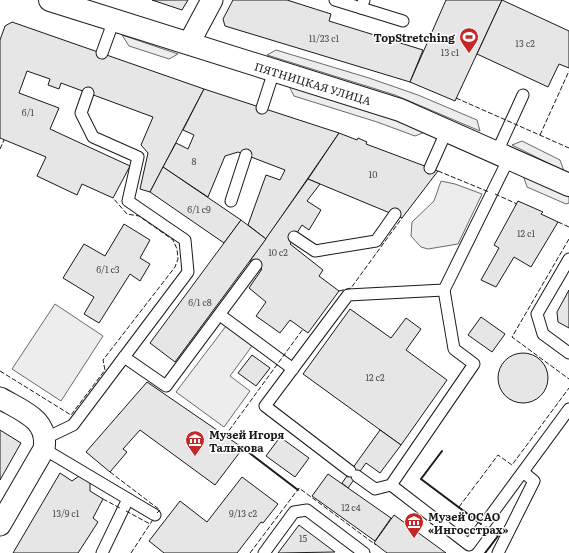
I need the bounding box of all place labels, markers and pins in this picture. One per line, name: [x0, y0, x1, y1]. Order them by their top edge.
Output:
sports icon: TopStretching: [458, 26, 480, 54]
place label: TopStretching: [374, 29, 455, 45]
place label: Музей Игоря Талькова: [209, 426, 284, 455]
museum icon: Музей Игоря Талькова: [184, 429, 206, 457]
place label: Музей ОСАО «Ингосстрах»: [428, 508, 508, 537]
museum icon: Музей ОСАО «Ингосстрах»: [403, 511, 425, 539]

